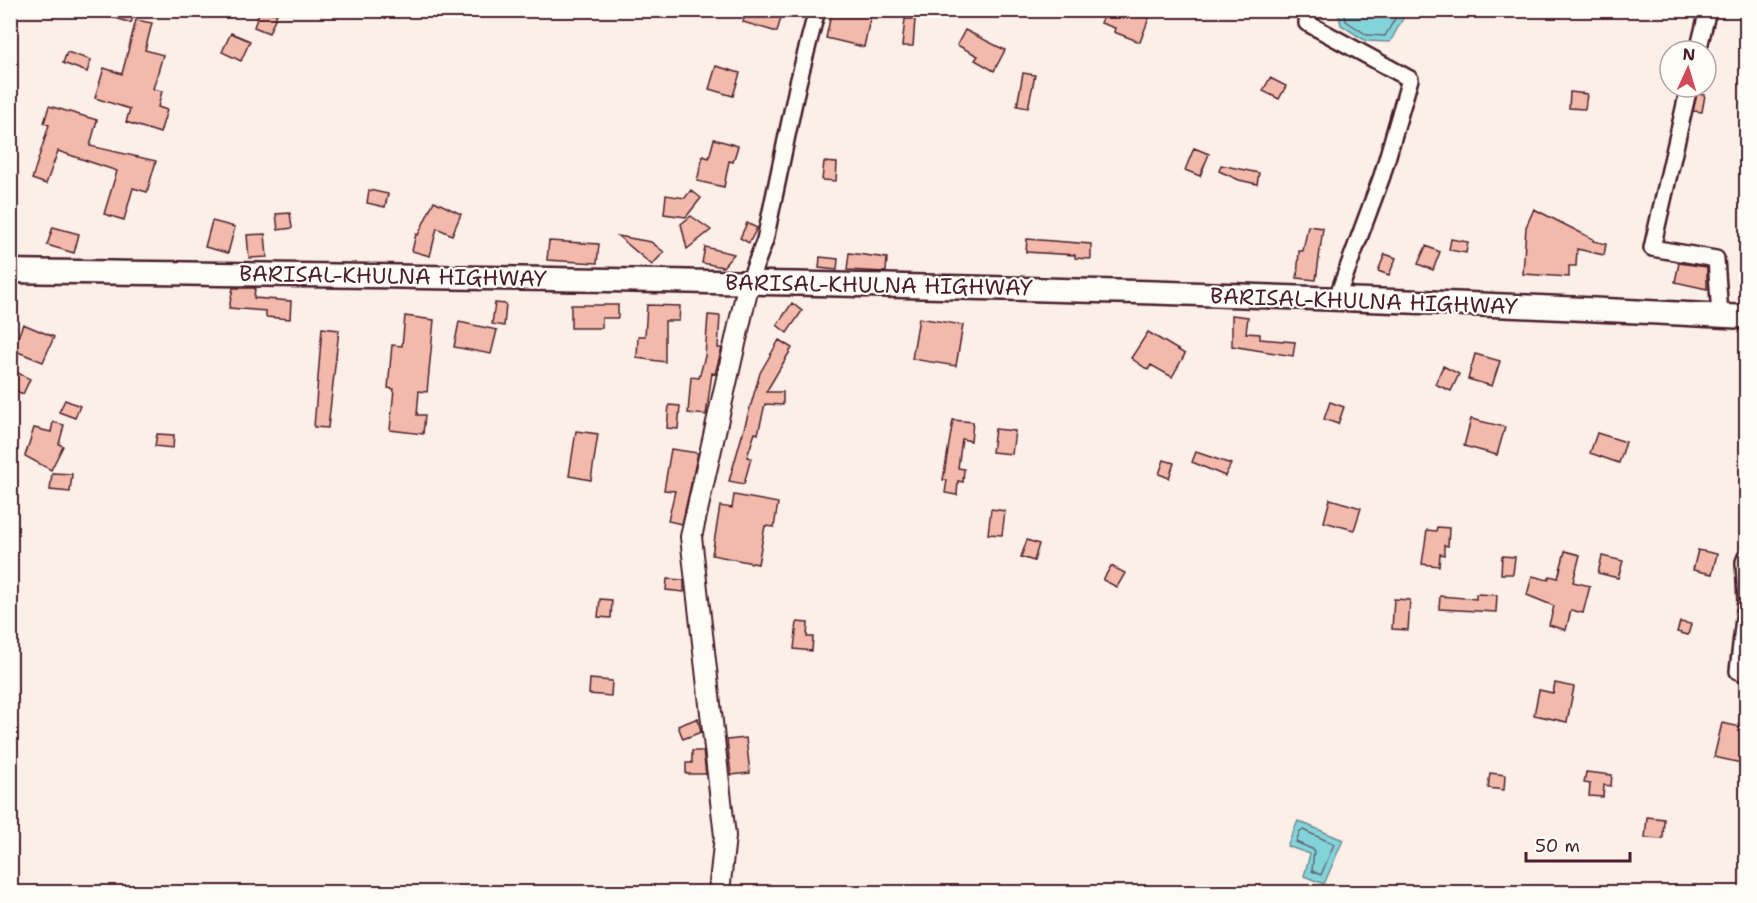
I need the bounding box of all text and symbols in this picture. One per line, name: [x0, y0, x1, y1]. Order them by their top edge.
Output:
north arrow: [1658, 39, 1718, 99]
text: N: [1682, 44, 1696, 65]
street label: BARISAL-KHULNA HIGHWAY: [239, 259, 547, 293]
street label: BARISAL-KHULNA HIGHWAY: [725, 268, 1033, 302]
street label: BARISAL-KHULNA HIGHWAY: [1210, 281, 1518, 321]
scale bar: [1526, 825, 1630, 863]
text: 50 m: [1535, 834, 1580, 858]

